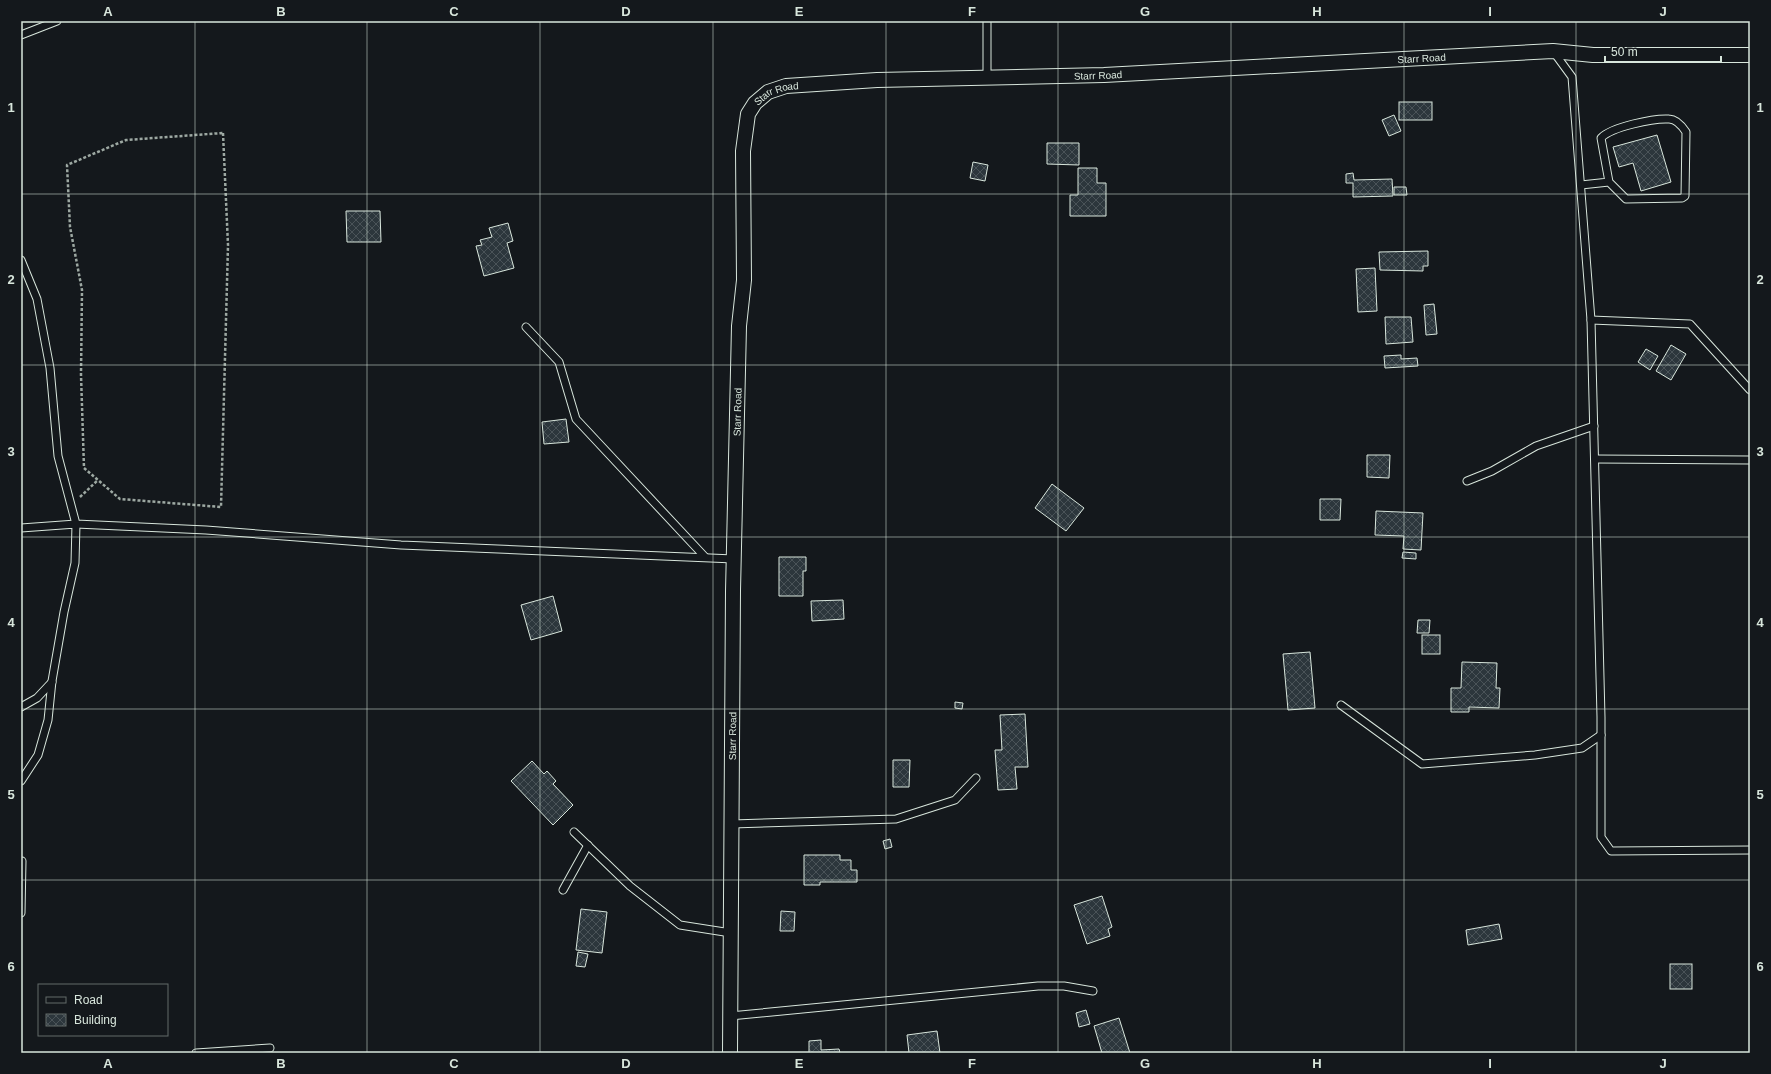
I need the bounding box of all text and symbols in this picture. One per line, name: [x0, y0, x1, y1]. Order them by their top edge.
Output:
text: A: [103, 4, 113, 19]
text: B: [276, 4, 286, 19]
text: C: [449, 4, 459, 19]
text: D: [621, 4, 631, 19]
text: E: [795, 4, 804, 19]
text: F: [968, 4, 976, 19]
text: G: [1140, 4, 1150, 19]
text: H: [1312, 4, 1322, 19]
text: I: [1488, 4, 1492, 19]
text: J: [1659, 4, 1667, 19]
scale bar: [1605, 38, 1721, 64]
text: 50 m: [1611, 45, 1638, 59]
street label: Starr Road: [1397, 52, 1446, 65]
street label: Starr Road: [1074, 69, 1123, 82]
street label: Starr Road: [752, 80, 799, 108]
text: 1: [7, 100, 15, 115]
text: 1: [1756, 100, 1764, 115]
text: 2: [7, 272, 15, 287]
text: 2: [1756, 272, 1764, 287]
street label: Starr Road: [732, 388, 744, 436]
text: 3: [7, 444, 15, 459]
text: 3: [1756, 444, 1764, 459]
text: 4: [7, 615, 15, 630]
text: 4: [1756, 615, 1764, 630]
street label: Starr Road: [727, 712, 738, 760]
text: 5: [7, 787, 15, 802]
text: 5: [1756, 787, 1764, 802]
text: 6: [7, 959, 15, 974]
text: 6: [1756, 959, 1764, 974]
legend: [38, 984, 168, 1036]
text: Road: [74, 993, 103, 1007]
text: Building: [74, 1013, 117, 1027]
text: A: [103, 1056, 113, 1071]
text: B: [276, 1056, 286, 1071]
text: C: [449, 1056, 459, 1071]
text: D: [621, 1056, 631, 1071]
text: E: [795, 1056, 804, 1071]
text: F: [968, 1056, 976, 1071]
text: G: [1140, 1056, 1150, 1071]
text: H: [1312, 1056, 1322, 1071]
text: I: [1488, 1056, 1492, 1071]
text: J: [1659, 1056, 1667, 1071]

